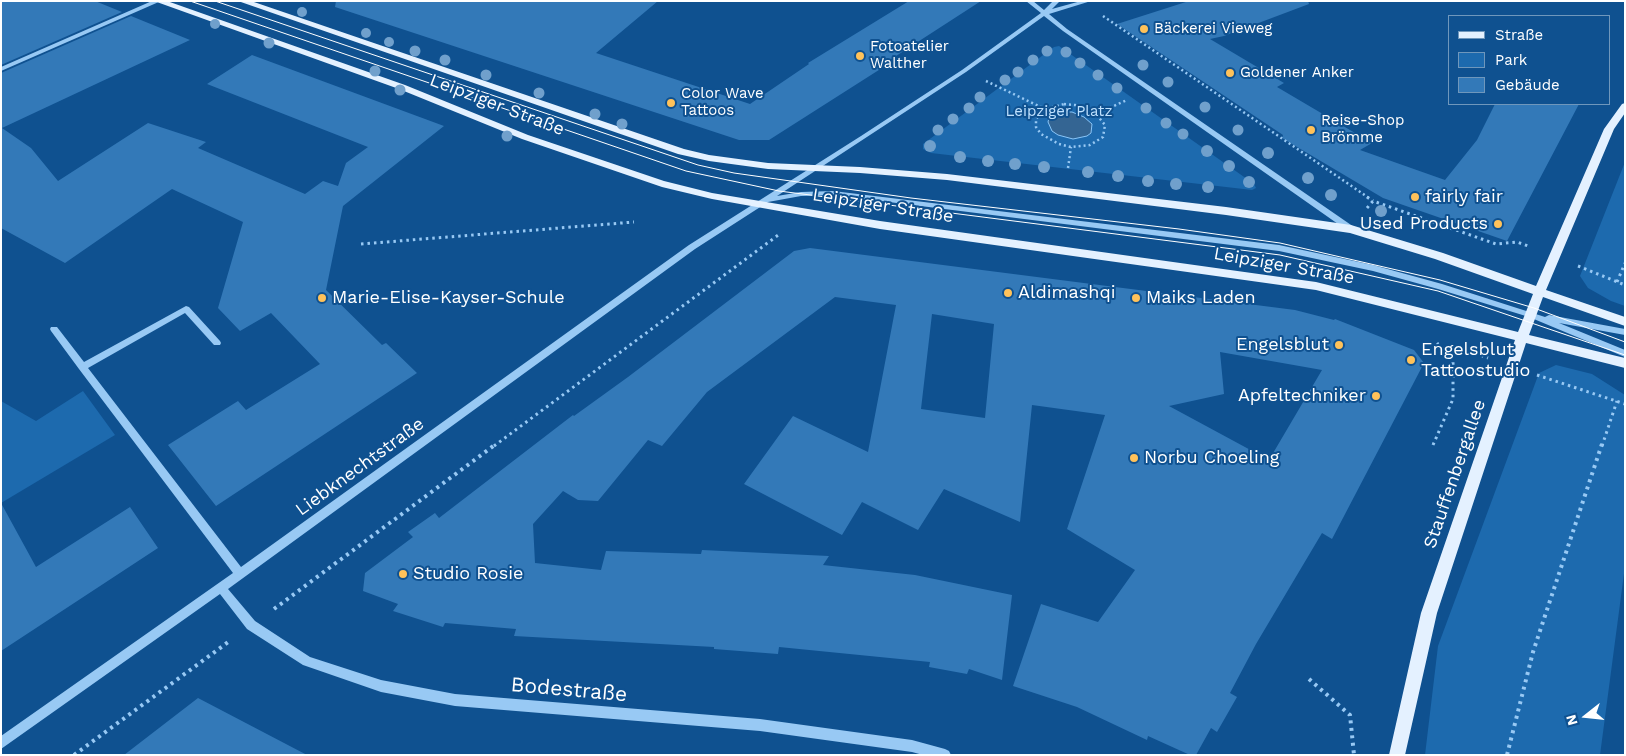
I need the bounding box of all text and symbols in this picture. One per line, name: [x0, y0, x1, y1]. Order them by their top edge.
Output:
legend: [1448, 15, 1611, 105]
place label: Bäckerei Vieweg: [1154, 20, 1272, 38]
marker: Bäckerei Vieweg: [1138, 23, 1150, 35]
text: Straße: [1495, 26, 1543, 44]
place label: Fotoatelier Walther: [870, 38, 949, 73]
marker: Fotoatelier Walther: [854, 50, 866, 62]
text: Park: [1495, 51, 1527, 69]
place label: Goldener Anker: [1240, 64, 1354, 82]
marker: Goldener Anker: [1224, 67, 1236, 79]
street label: Leipziger Straße: [427, 69, 567, 141]
text: Gebäude: [1495, 76, 1560, 94]
place label: Color Wave Tattoos: [681, 85, 764, 120]
marker: Color Wave Tattoos: [665, 97, 677, 109]
park label: Leipziger Platz: [1006, 103, 1112, 121]
place label: Reise-Shop Brömme: [1321, 112, 1405, 147]
marker: Reise-Shop Brömme: [1305, 124, 1317, 136]
street label: Leipziger Straße: [811, 184, 955, 228]
place label: fairly fair: [1425, 186, 1503, 208]
marker: fairly fair: [1409, 191, 1421, 203]
place label: Used Products: [1360, 213, 1488, 235]
marker: Used Products: [1492, 218, 1504, 230]
street label: Leipziger Straße: [1212, 243, 1356, 289]
place label: Aldimashqi: [1018, 282, 1116, 304]
place label: Marie-Elise-Kayser-Schule: [332, 287, 565, 309]
marker: Aldimashqi: [1002, 287, 1014, 299]
place label: Maiks Laden: [1146, 287, 1256, 309]
marker: Marie-Elise-Kayser-Schule: [316, 292, 328, 304]
marker: Maiks Laden: [1130, 292, 1142, 304]
place label: Engelsblut: [1236, 334, 1329, 356]
marker: Engelsblut: [1333, 339, 1345, 351]
place label: Engelsblut Tattoostudio: [1421, 339, 1530, 382]
marker: Engelsblut Tattoostudio: [1405, 354, 1417, 366]
place label: Apfeltechniker: [1238, 385, 1366, 407]
marker: Apfeltechniker: [1370, 390, 1382, 402]
street label: Stauffenbergallee: [1419, 397, 1491, 551]
street label: Liebknechtstraße: [292, 413, 428, 521]
place label: Norbu Choeling: [1144, 447, 1279, 469]
marker: Norbu Choeling: [1128, 452, 1140, 464]
place label: Studio Rosie: [413, 563, 523, 585]
marker: Studio Rosie: [397, 568, 409, 580]
street label: Bodestraße: [510, 672, 628, 708]
north arrow: [1561, 691, 1611, 741]
text: N: [1562, 713, 1581, 727]

